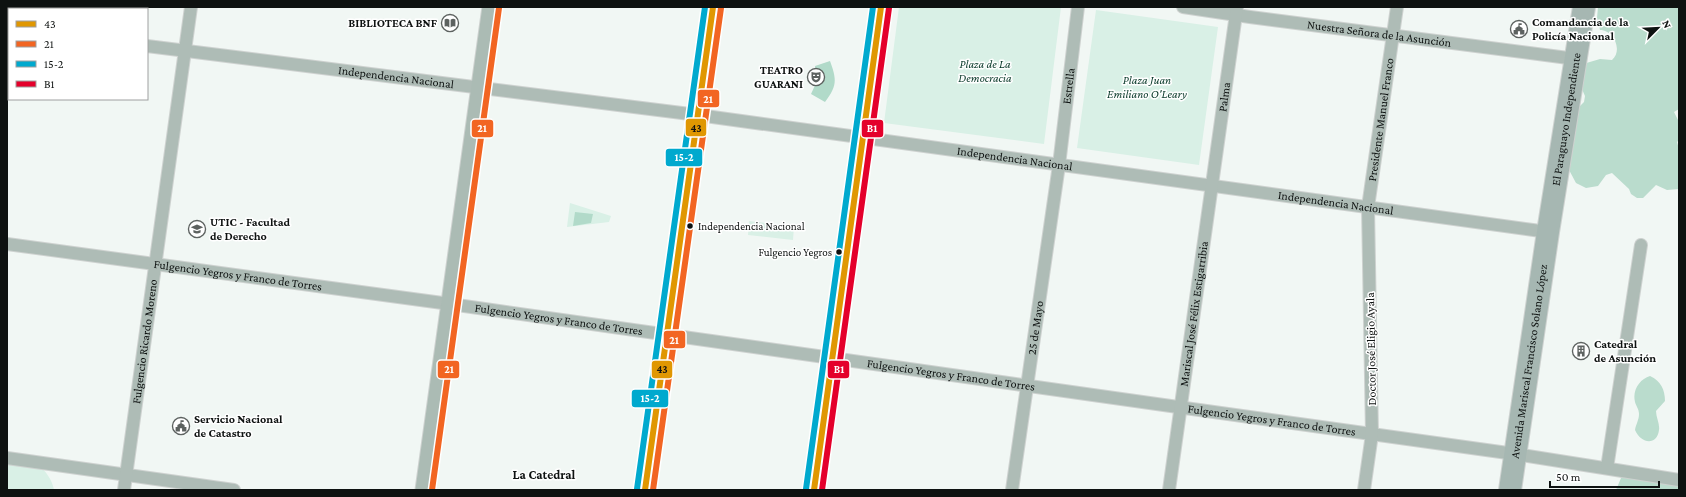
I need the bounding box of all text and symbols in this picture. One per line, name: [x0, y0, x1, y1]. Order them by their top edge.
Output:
legend: [8, 8, 148, 100]
north arrow: [1638, 8, 1678, 48]
library icon: BIBLIOTECA BNF: [440, 13, 460, 33]
place label: Comandancia de la Policía Nacional: [1532, 15, 1629, 43]
place label: BIBLIOTECA BNF: [348, 16, 438, 30]
text: 43: [44, 17, 56, 31]
street label: Nuestra Señora de la Asunción: [1306, 17, 1453, 50]
text: N: [1660, 18, 1674, 30]
public building icon: Comandancia de la Policía Nacional: [1509, 19, 1529, 39]
text: 21: [44, 37, 54, 51]
street label: El Paraguayo Independiente: [1549, 52, 1584, 187]
text: 15-2: [44, 57, 64, 71]
park label: Plaza de La Democracia: [958, 57, 1012, 85]
street label: Presidente Manuel Franco: [1365, 57, 1397, 182]
street label: Independencia Nacional: [337, 63, 455, 91]
place label: TEATRO GUARANI: [754, 63, 803, 91]
theatre icon: TEATRO GUARANI: [806, 67, 826, 87]
street label: Estrella: [1059, 67, 1078, 105]
park label: Plaza Juan Emiliano O'Leary: [1107, 73, 1187, 101]
text: B1: [44, 77, 55, 91]
street label: Palma: [1215, 81, 1233, 113]
line badge: 21: [697, 89, 720, 108]
text: 21: [703, 93, 713, 105]
line badge: 43: [685, 118, 707, 137]
line badge: 21: [471, 119, 494, 138]
line badge: B1: [861, 119, 884, 138]
text: 21: [477, 122, 487, 134]
text: 43: [690, 122, 702, 134]
text: B1: [867, 122, 877, 134]
street label: Independencia Nacional: [956, 144, 1073, 173]
line badge: 15-2: [665, 148, 703, 167]
text: 15-2: [674, 151, 694, 163]
street label: Independencia Nacional: [1277, 188, 1394, 218]
place label: UTIC - Facultad de Derecho: [210, 215, 290, 243]
school or university icon: UTIC - Facultad de Derecho: [187, 219, 207, 239]
place label: Independencia Nacional: [698, 220, 805, 233]
marker: Independencia Nacional: [685, 221, 695, 231]
street label: Mariscal José Félix Estigarribia: [1177, 240, 1211, 387]
place label: Fulgencio Yegros: [758, 246, 832, 259]
marker: Fulgencio Yegros: [834, 247, 844, 257]
street label: Fulgencio Yegros y Franco de Torres: [153, 257, 323, 294]
street label: Avenida Mariscal Francisco Solano López: [1508, 263, 1550, 459]
street label: Fulgencio Ricardo Moreno: [129, 278, 160, 405]
street label: Doctor José Eligio Ayala: [1363, 292, 1379, 406]
street label: 25 de Mayo: [1025, 300, 1046, 356]
street label: Fulgencio Yegros y Franco de Torres: [474, 301, 644, 338]
line badge: 21: [663, 330, 686, 349]
text: 21: [669, 334, 679, 346]
place label: Catedral de Asunción: [1594, 337, 1656, 365]
building icon: Catedral de Asunción: [1571, 341, 1591, 361]
street label: Fulgencio Yegros y Franco de Torres: [866, 356, 1036, 394]
line badge: 21: [437, 360, 460, 379]
line badge: 43: [651, 360, 673, 379]
line badge: B1: [827, 360, 850, 379]
text: 21: [444, 363, 454, 375]
text: 43: [656, 363, 668, 375]
text: B1: [834, 363, 844, 375]
line badge: 15-2: [631, 389, 669, 408]
text: 15-2: [640, 392, 660, 404]
street label: Fulgencio Yegros y Franco de Torres: [1187, 401, 1357, 439]
place label: Servicio Nacional de Catastro: [194, 412, 283, 440]
public building icon: Servicio Nacional de Catastro: [171, 416, 191, 436]
scale bar: [1550, 463, 1659, 489]
district label: La Catedral: [513, 467, 576, 482]
text: 50 m: [1556, 470, 1581, 484]

